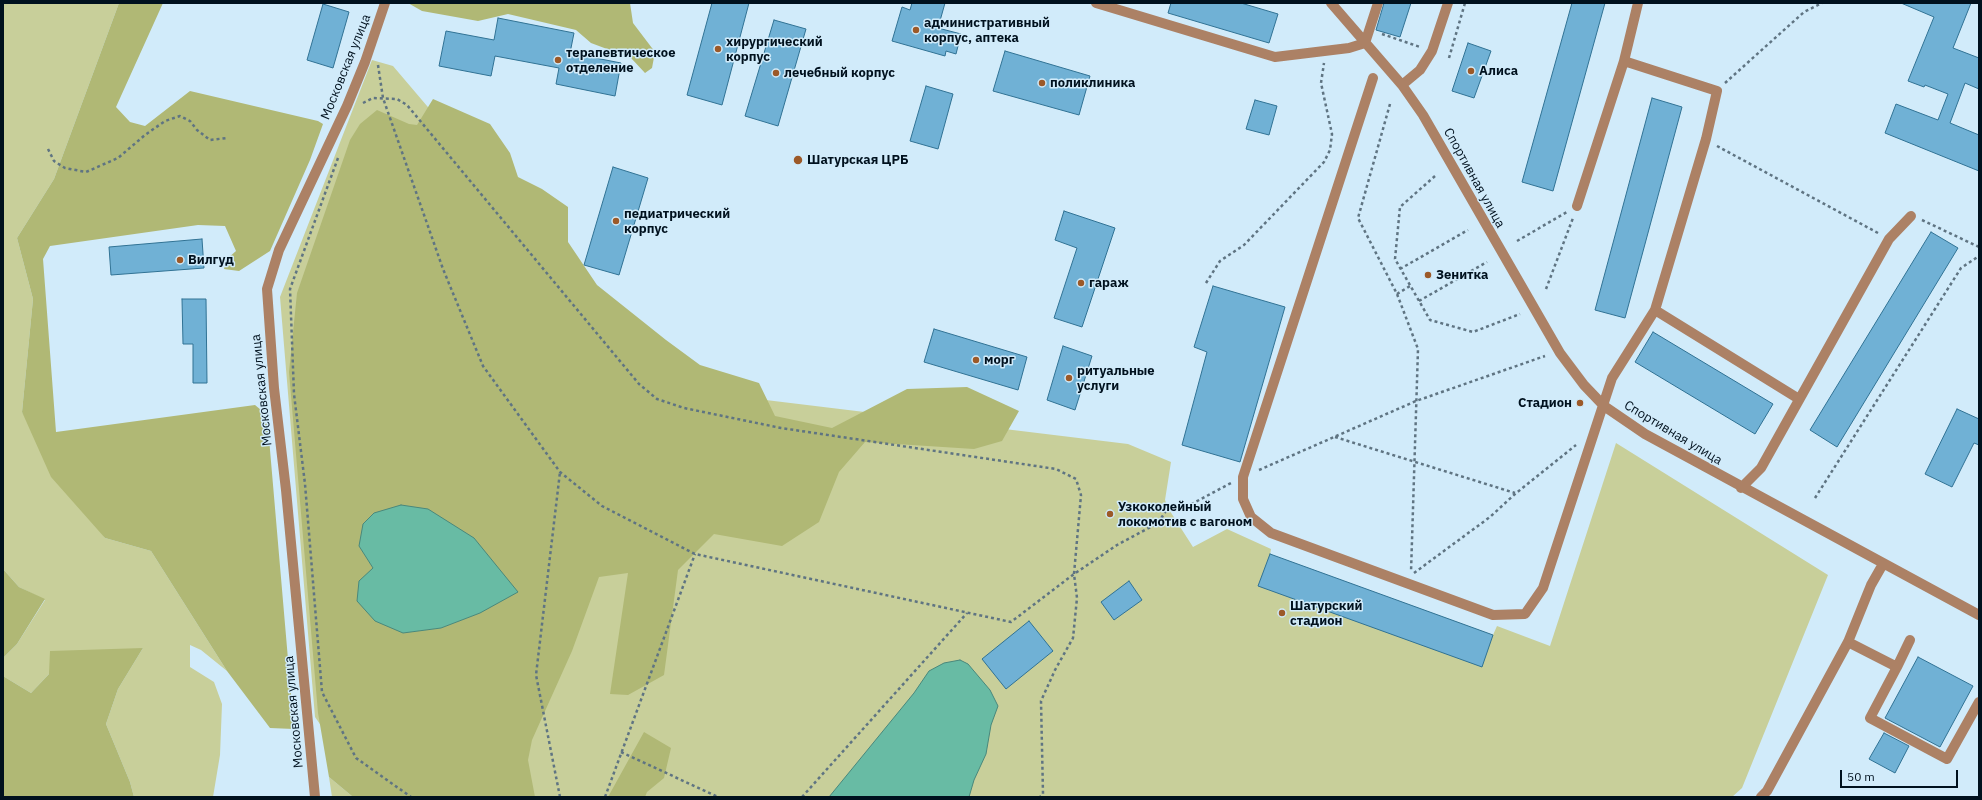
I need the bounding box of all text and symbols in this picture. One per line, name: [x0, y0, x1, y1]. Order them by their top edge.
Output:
street label: Московская улица: [318, 12, 374, 122]
place label: административный корпус, аптека: [924, 15, 1050, 46]
marker: административный корпус, аптека: [911, 25, 921, 35]
place label: хирургический корпус: [726, 34, 823, 65]
marker: хирургический корпус: [713, 44, 723, 54]
place label: терапевтическое отделение: [566, 45, 675, 76]
marker: терапевтическое отделение: [553, 55, 563, 65]
place label: Алиса: [1479, 63, 1518, 79]
place label: лечебный корпус: [784, 65, 895, 81]
marker: Алиса: [1466, 66, 1476, 76]
marker: лечебный корпус: [771, 68, 781, 78]
place label: поликлиника: [1050, 75, 1135, 91]
marker: поликлиника: [1037, 78, 1047, 88]
street label: Спортивная улица: [1440, 125, 1508, 231]
place label: Шатурская ЦРБ: [807, 152, 908, 168]
marker: Шатурская ЦРБ: [792, 154, 804, 166]
place label: педиатрический корпус: [624, 206, 730, 237]
marker: педиатрический корпус: [611, 216, 621, 226]
place label: Вилгуд: [188, 252, 234, 268]
marker: Вилгуд: [175, 255, 185, 265]
place label: Зенитка: [1436, 267, 1488, 283]
marker: Зенитка: [1423, 270, 1433, 280]
place label: гараж: [1089, 275, 1129, 291]
marker: гараж: [1076, 278, 1086, 288]
street label: Московская улица: [248, 333, 276, 447]
place label: морг: [984, 352, 1014, 368]
marker: морг: [971, 355, 981, 365]
place label: ритуальные услуги: [1077, 363, 1155, 394]
marker: ритуальные услуги: [1064, 373, 1074, 383]
place label: Стадион: [1518, 395, 1572, 411]
marker: Стадион: [1575, 398, 1585, 408]
street label: Спортивная улица: [1621, 398, 1725, 468]
place label: Узкоколейный локомотив с вагоном: [1118, 499, 1252, 530]
marker: Узкоколейный локомотив с вагоном: [1105, 509, 1115, 519]
place label: Шатурский стадион: [1290, 598, 1362, 629]
marker: Шатурский стадион: [1277, 608, 1287, 618]
street label: Московская улица: [281, 655, 307, 769]
scale bar: [1842, 762, 1960, 788]
text: 50 m: [1847, 769, 1875, 784]

